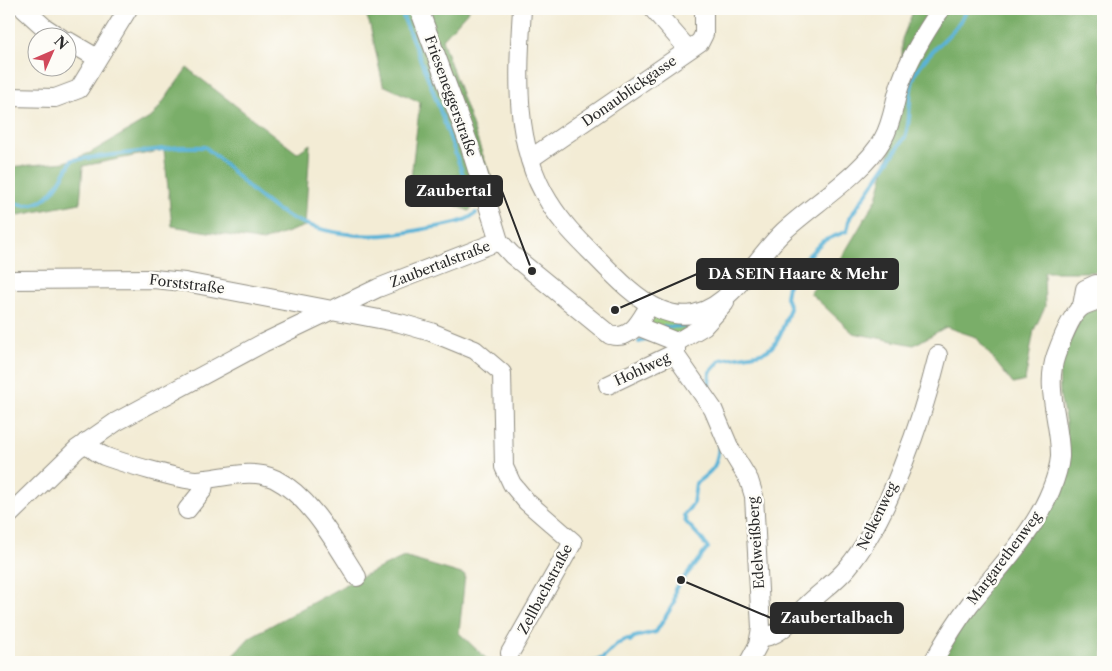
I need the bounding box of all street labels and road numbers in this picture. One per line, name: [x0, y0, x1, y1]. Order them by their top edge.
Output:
street label: Frieseneggerstraße: [421, 33, 481, 159]
street label: Donaublickgasse: [578, 52, 680, 130]
street label: Zaubertalstraße: [387, 237, 493, 291]
street label: Forststraße: [148, 270, 226, 298]
street label: Hohlweg: [611, 348, 673, 390]
street label: Nelkenweg: [853, 479, 901, 553]
street label: Edelweißberg: [744, 496, 768, 590]
street label: Margarethenweg: [963, 507, 1045, 608]
street label: Zellbachstraße: [514, 541, 576, 637]

